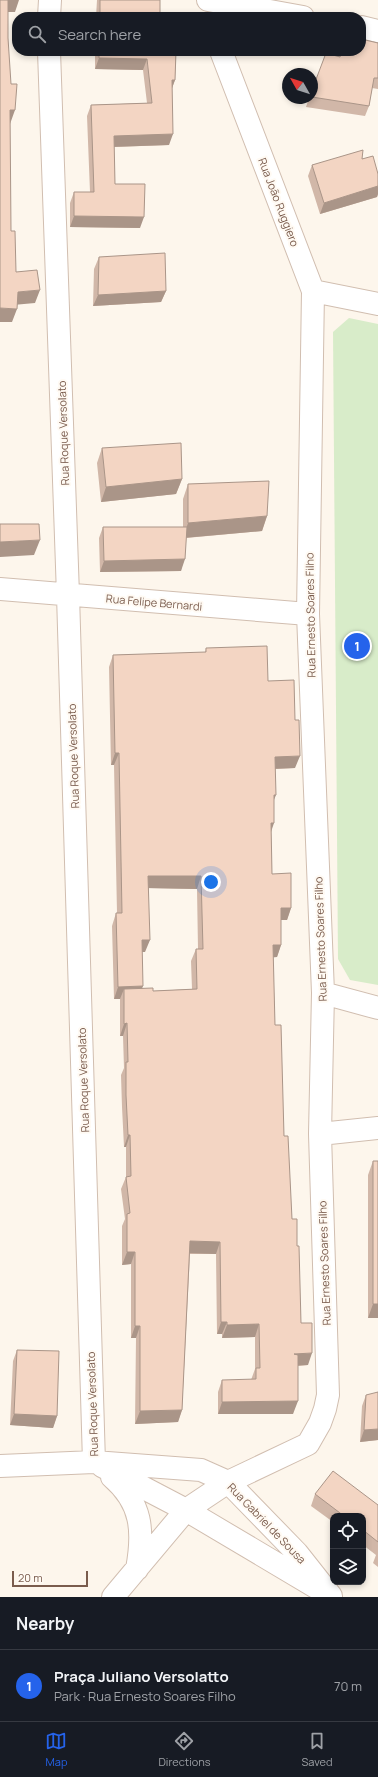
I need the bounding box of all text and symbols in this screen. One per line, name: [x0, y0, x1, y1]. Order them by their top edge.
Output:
search box: [12, 12, 366, 56]
icon: search: [26, 23, 48, 45]
text: Search here: [58, 24, 141, 45]
north arrow: [282, 68, 318, 104]
street label: Rua João Ruggiero: [255, 155, 303, 249]
street label: Rua Roque Versolato: [54, 380, 72, 486]
street label: Rua Ernesto Soares Filho: [301, 552, 319, 678]
street label: Rua Felipe Bernardi: [105, 590, 203, 614]
pin: 1: [344, 631, 370, 661]
street label: Rua Roque Versolato: [64, 703, 82, 809]
your location: [201, 872, 221, 892]
street label: Rua Ernesto Soares Filho: [310, 876, 330, 1002]
street label: Rua Roque Versolato: [74, 1027, 92, 1133]
street label: Rua Ernesto Soares Filho: [314, 1200, 334, 1326]
street label: Rua Roque Versolato: [83, 1351, 101, 1457]
street label: Rua Gabriel de Sousa: [225, 1479, 309, 1567]
map controls: [330, 1513, 366, 1585]
button: locate: [330, 1513, 366, 1549]
button: layers: [330, 1549, 366, 1585]
scale bar: [12, 1569, 88, 1588]
text: 20 m: [18, 1570, 43, 1585]
text: Nearby: [16, 1612, 74, 1635]
text: Praça Juliano Versolatto: [54, 1666, 229, 1687]
text: 1: [26, 1677, 32, 1695]
text: 70 m: [334, 1677, 362, 1695]
text: Park · Rua Ernesto Soares Filho: [54, 1687, 236, 1705]
tab: Map: [45, 1730, 67, 1769]
tab: Directions: [158, 1730, 211, 1769]
tab: Saved: [302, 1730, 333, 1769]

